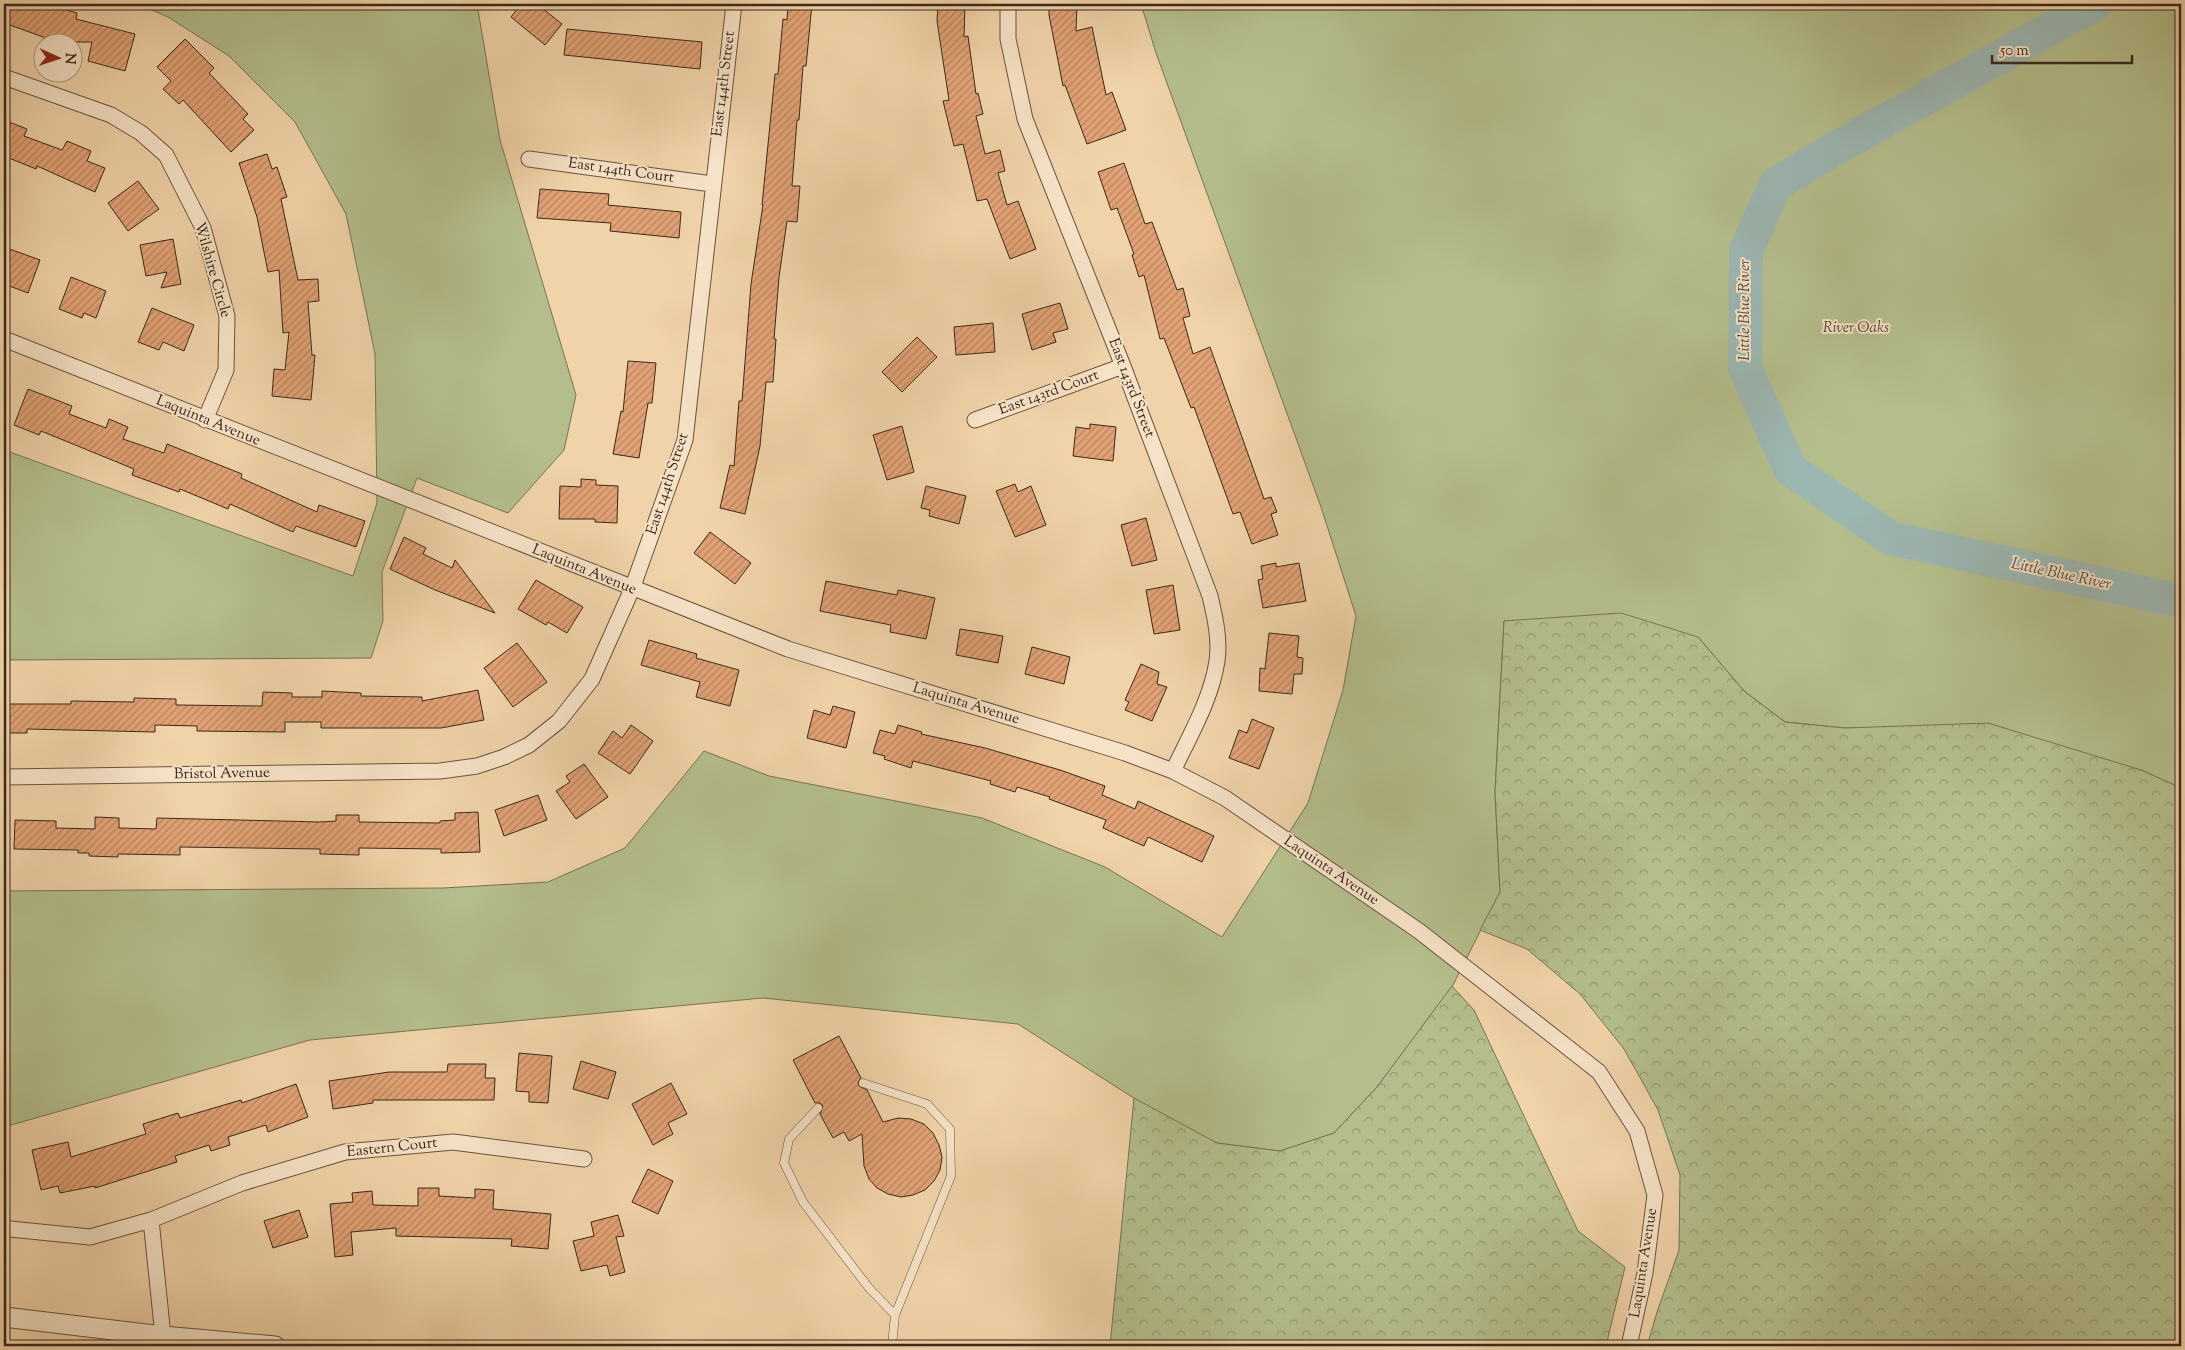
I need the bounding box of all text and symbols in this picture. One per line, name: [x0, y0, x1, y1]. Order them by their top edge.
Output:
street label: East 144th Street: [707, 30, 741, 138]
north arrow: [32, 32, 82, 82]
scale bar: [1992, 32, 2132, 64]
text: 50 m: [1999, 41, 2029, 62]
text: N: [59, 52, 79, 65]
street label: East 144th Court: [567, 153, 675, 189]
street label: Wilshire Circle: [188, 220, 236, 320]
water label: Little Blue River: [1734, 259, 1757, 361]
park label: River Oaks: [1823, 318, 1889, 339]
street label: East 143rd Street: [1102, 335, 1160, 441]
street label: East 143rd Court: [996, 365, 1102, 421]
street label: Laquinta Avenue: [153, 390, 263, 452]
street label: East 144th Street: [642, 430, 694, 538]
street label: Laquinta Avenue: [529, 539, 639, 601]
water label: Little Blue River: [2009, 553, 2114, 597]
street label: Laquinta Avenue: [910, 678, 1022, 730]
street label: Bristol Avenue: [174, 763, 270, 785]
street label: Laquinta Avenue: [1279, 831, 1383, 911]
street label: Eastern Court: [346, 1133, 438, 1163]
street label: Laquinta Avenue: [1625, 1207, 1663, 1319]

